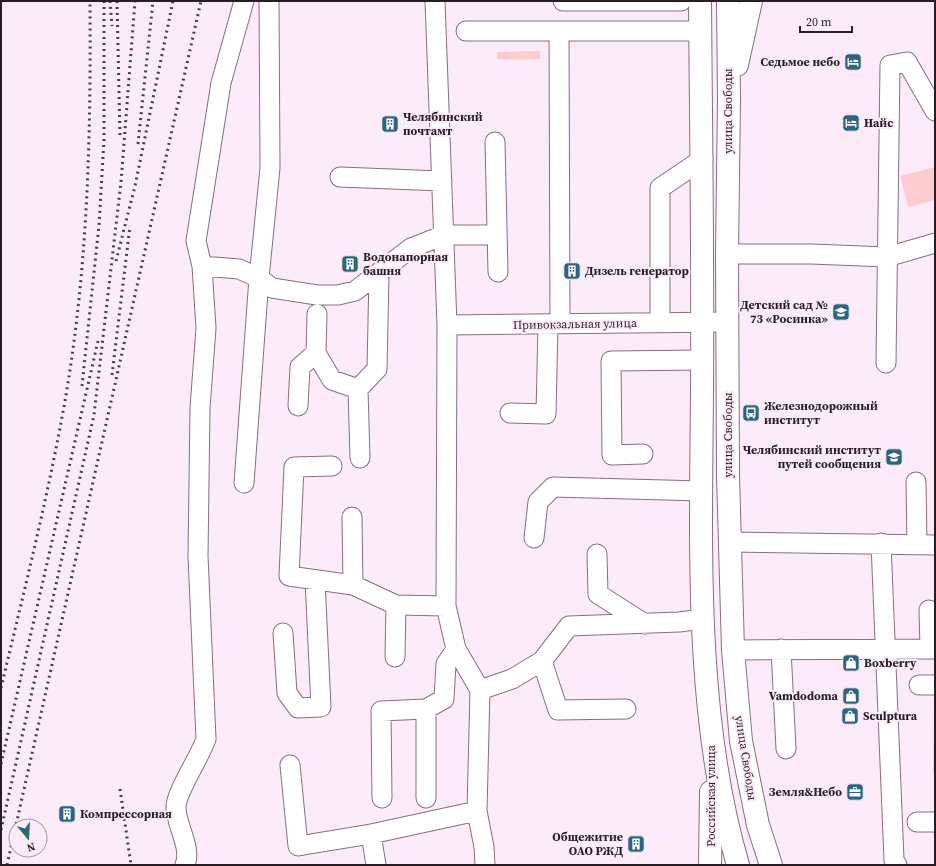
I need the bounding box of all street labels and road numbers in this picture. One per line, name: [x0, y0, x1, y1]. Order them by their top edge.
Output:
street label: улица Свободы: [720, 68, 736, 154]
street label: Привокзальная улица: [513, 315, 638, 333]
street label: улица Свободы: [720, 392, 736, 478]
street label: улица Свободы: [731, 714, 761, 802]
street label: Российская улица: [703, 744, 719, 847]

